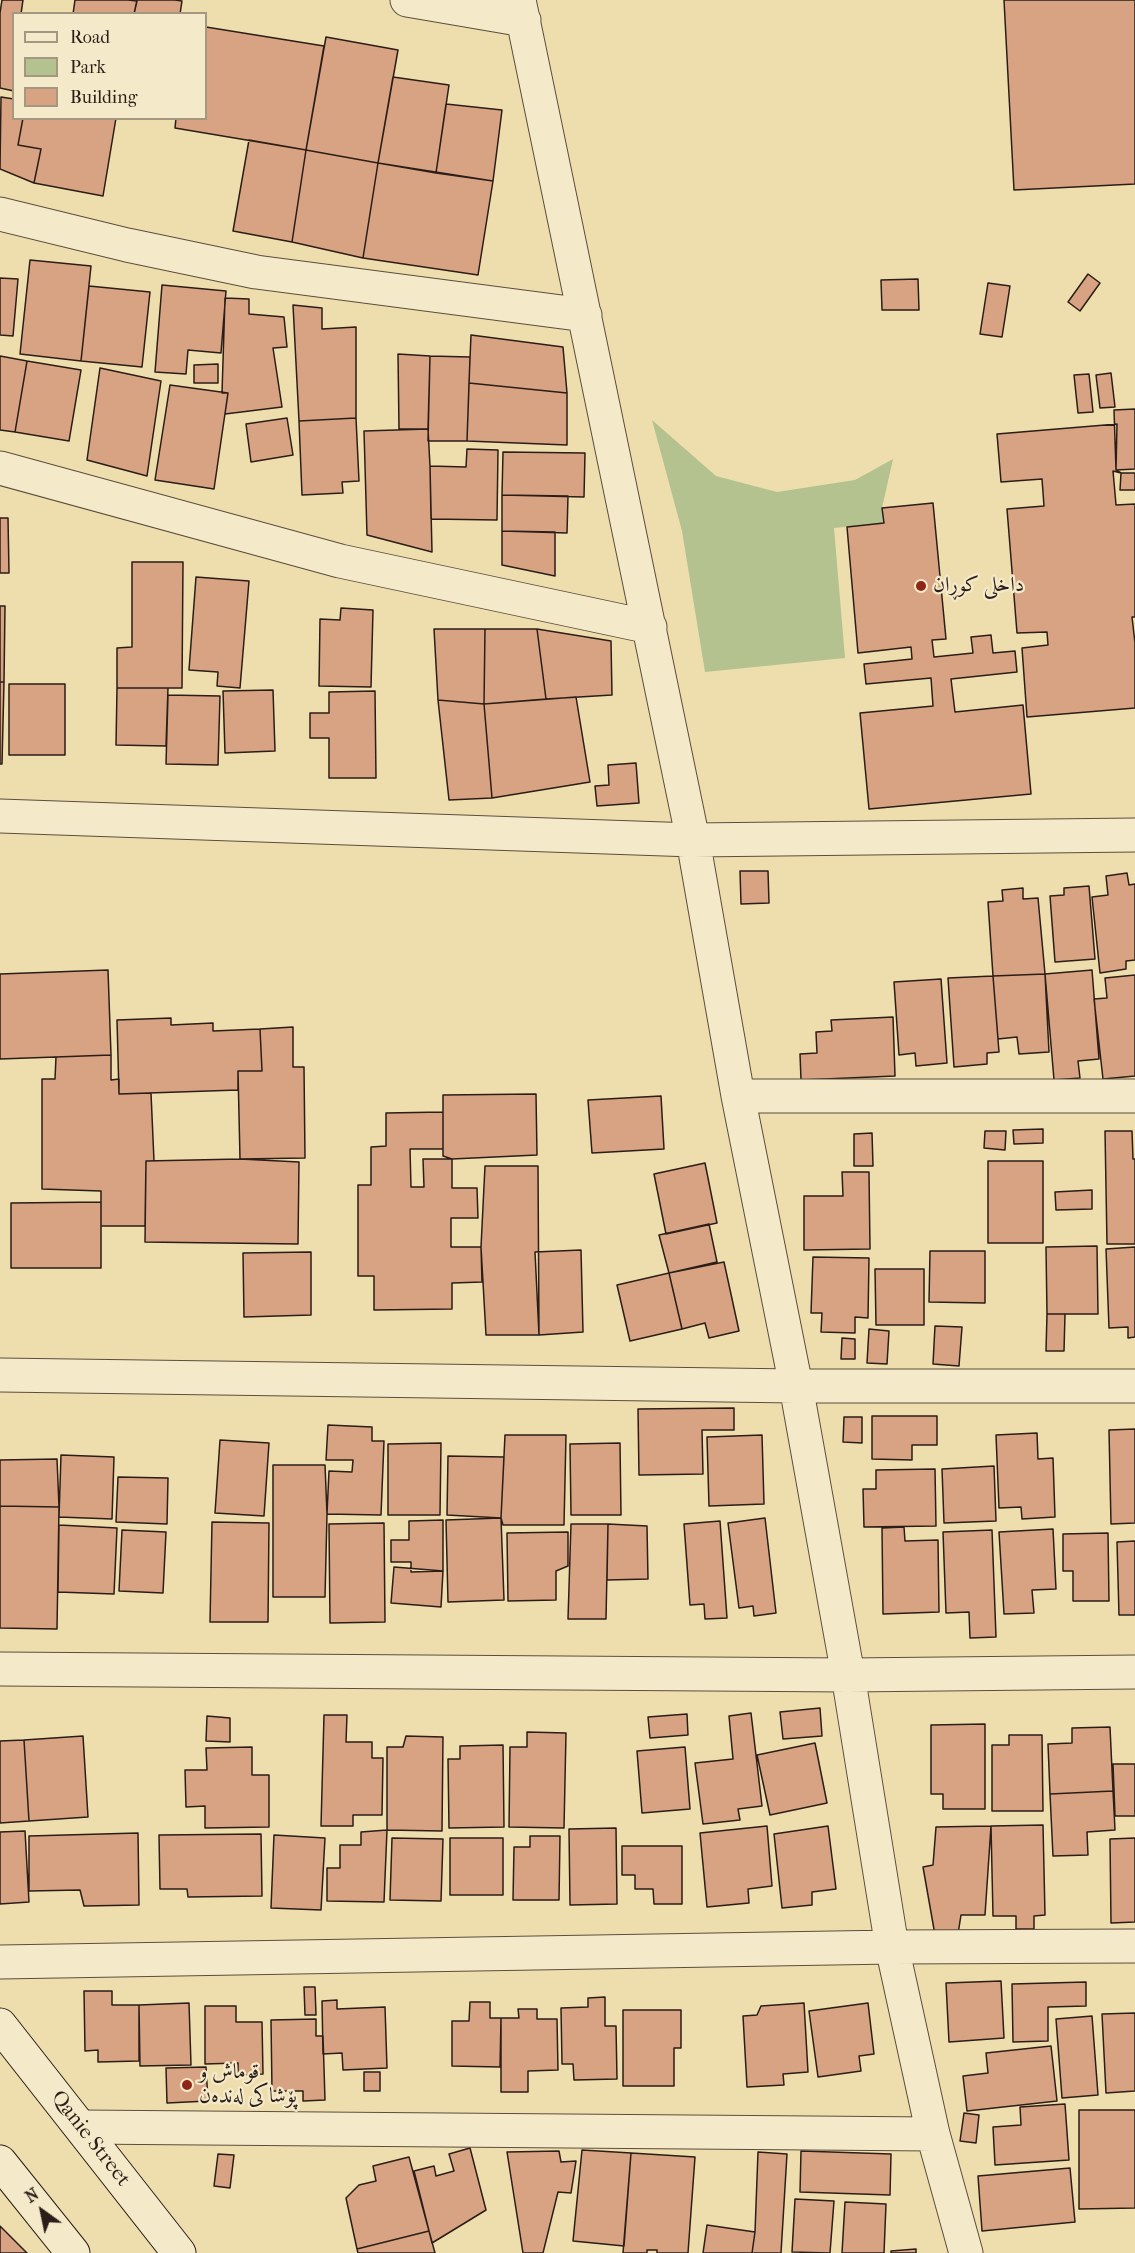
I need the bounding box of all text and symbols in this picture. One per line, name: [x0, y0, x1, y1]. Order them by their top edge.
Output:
legend: [12, 12, 207, 120]
text: Road: [70, 27, 110, 48]
text: Park: [70, 57, 106, 78]
text: Building: [70, 87, 137, 108]
place label: داخلی کوڕان: [933, 573, 1024, 599]
marker: داخلی کوڕان: [914, 579, 928, 593]
place label: قوماش و پۆشاکی لەندەن: [199, 2060, 297, 2110]
marker: قوماش و پۆشاکی لەندەن: [180, 2078, 194, 2092]
street label: Qanie Street: [45, 2086, 135, 2192]
north arrow: [12, 2181, 72, 2241]
text: N: [22, 2184, 42, 2207]

